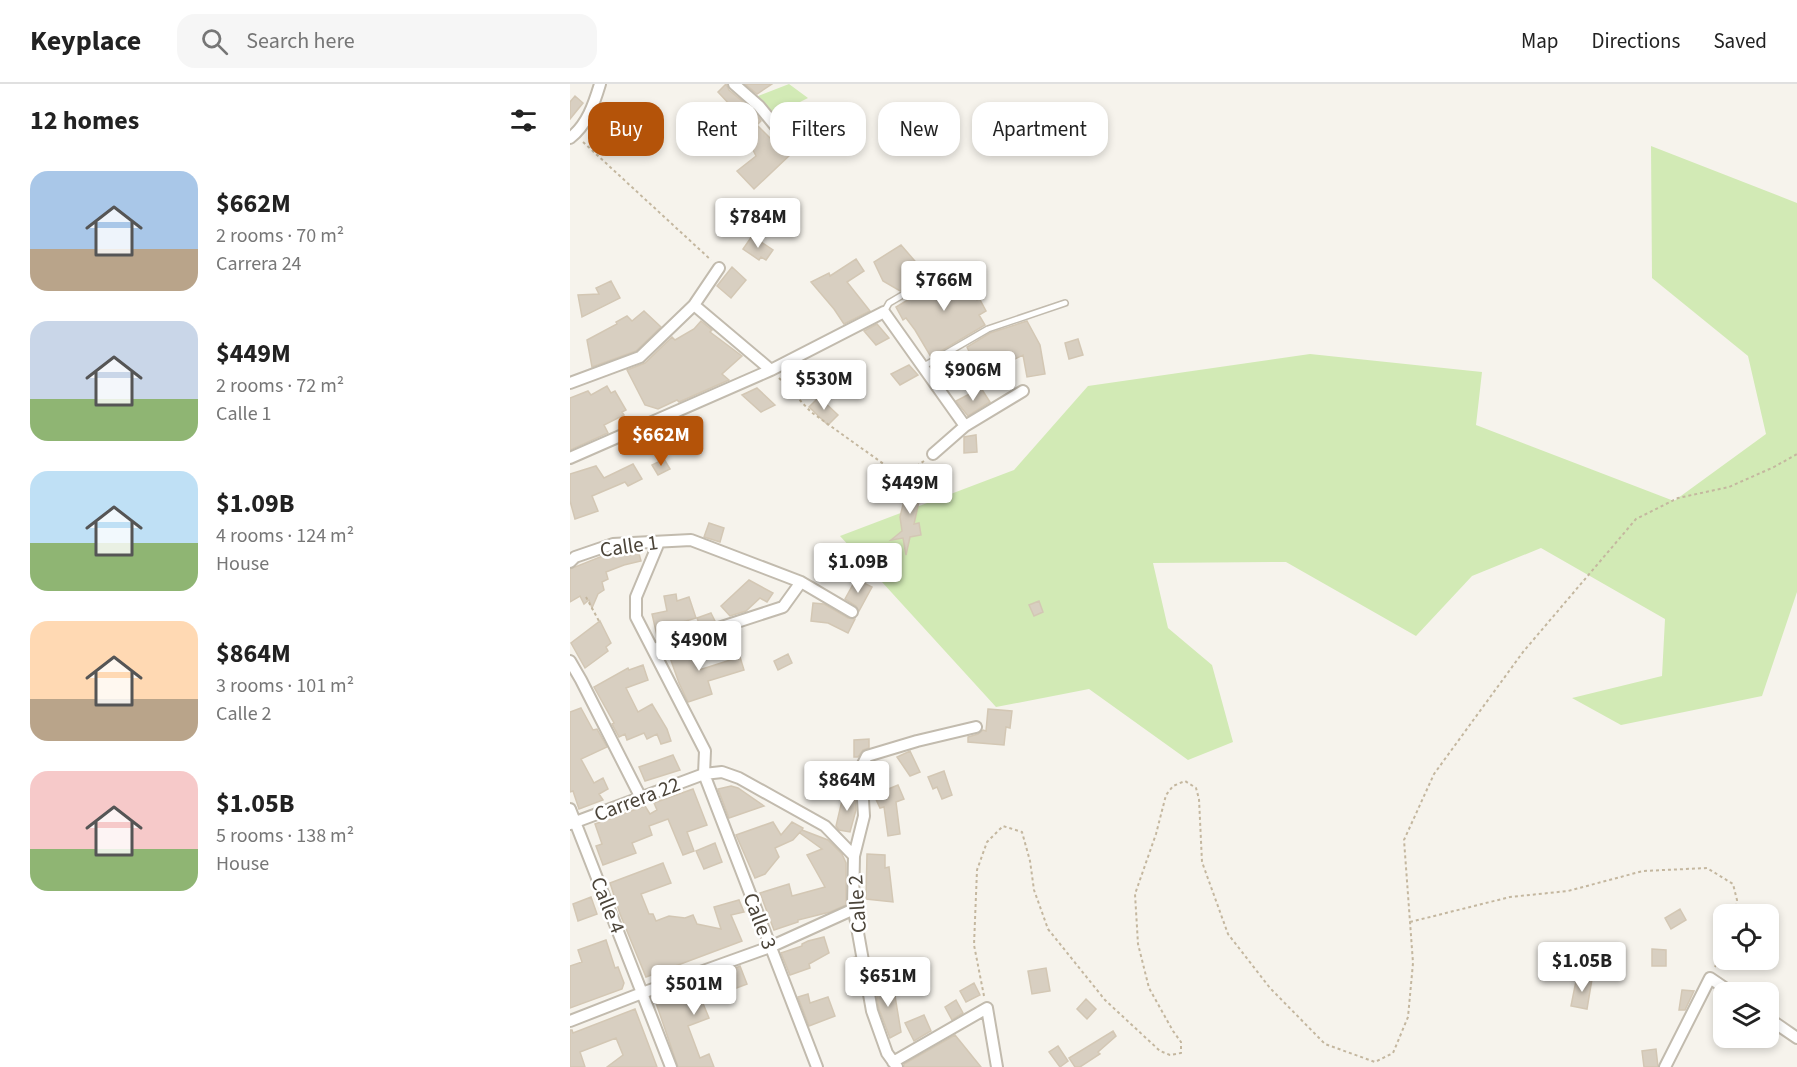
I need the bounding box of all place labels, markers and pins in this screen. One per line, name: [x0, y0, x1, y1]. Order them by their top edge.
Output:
pin: $784M: [716, 198, 800, 249]
pin: $766M: [902, 261, 986, 312]
pin: $906M: [931, 351, 1015, 402]
pin: $530M: [782, 360, 866, 411]
pin: $662M: [619, 416, 703, 467]
pin: $449M: [868, 464, 952, 515]
pin: $1.09B: [809, 543, 907, 594]
pin: $490M: [657, 621, 741, 672]
pin: $864M: [805, 761, 889, 812]
pin: $1.05B: [1533, 942, 1631, 993]
pin: $651M: [846, 957, 930, 1008]
pin: $501M: [652, 965, 736, 1016]

